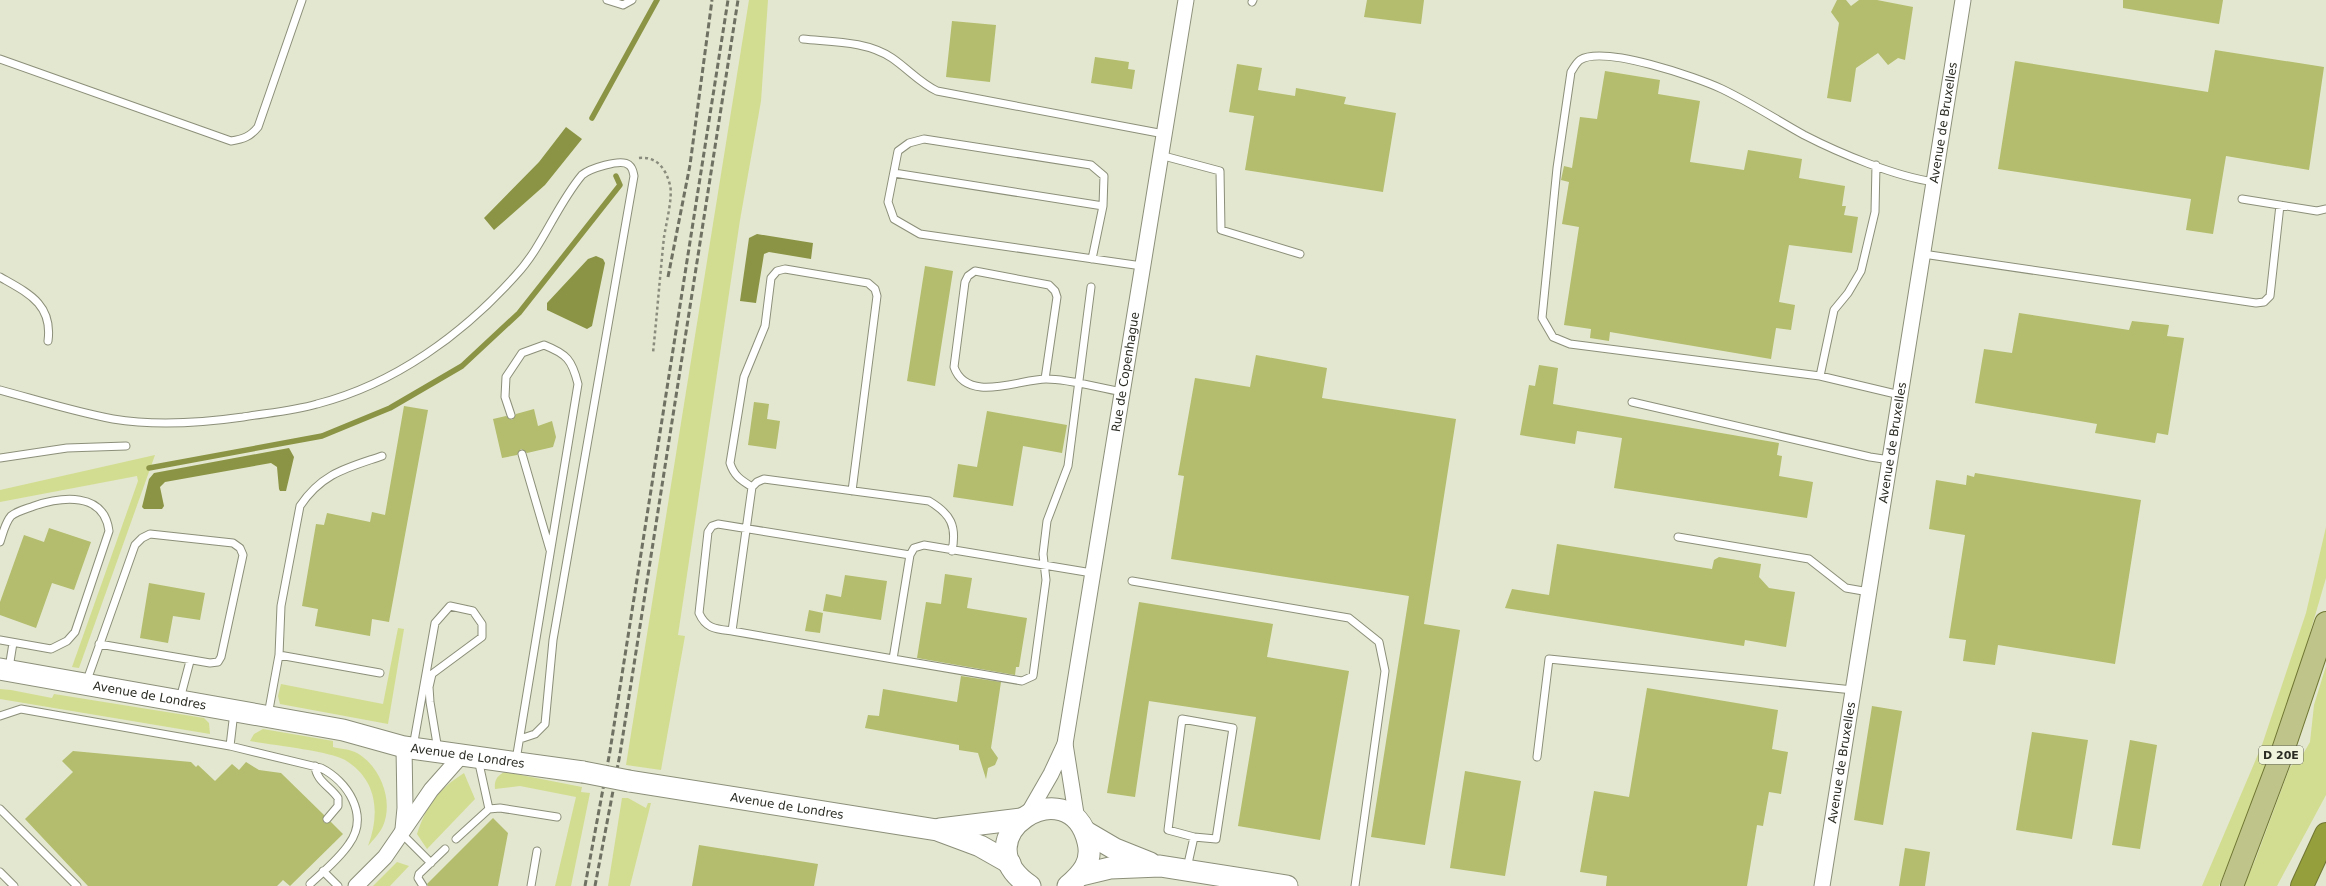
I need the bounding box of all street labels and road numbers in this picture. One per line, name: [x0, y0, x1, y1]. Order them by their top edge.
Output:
street label: Avenue de Bruxelles: [1927, 61, 1960, 184]
street label: Rue de Copenhague: [1109, 311, 1142, 433]
street label: Avenue de Bruxelles: [1876, 381, 1909, 504]
street label: Avenue de Londres: [92, 679, 207, 713]
street label: Avenue de Bruxelles: [1825, 701, 1858, 824]
street label: Avenue de Londres: [410, 741, 525, 771]
road number: D 20E: [2259, 746, 2303, 764]
street label: Avenue de Londres: [729, 790, 845, 822]

